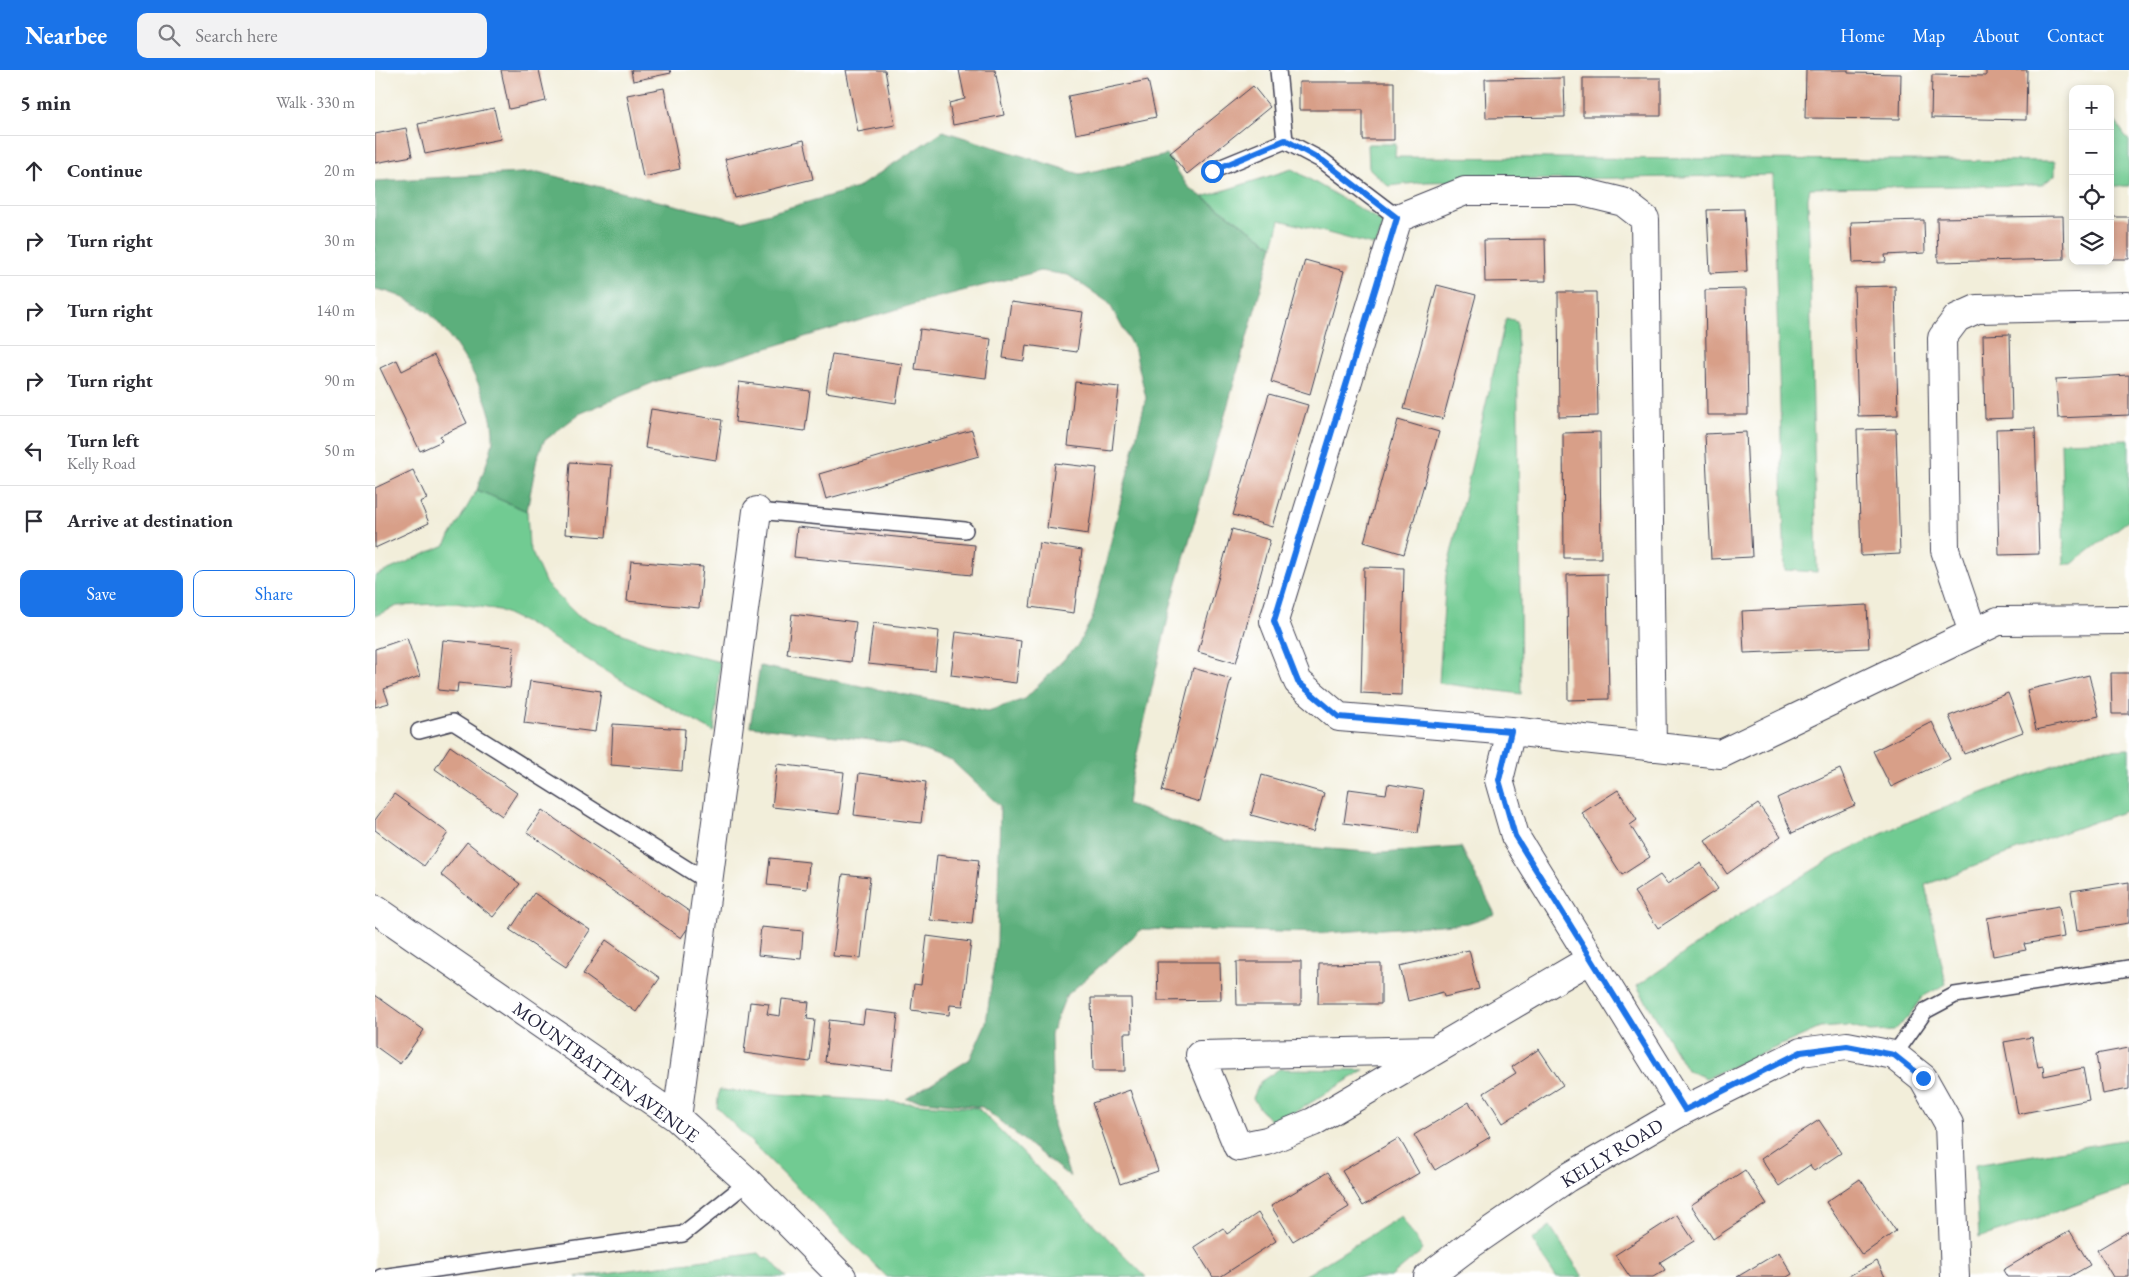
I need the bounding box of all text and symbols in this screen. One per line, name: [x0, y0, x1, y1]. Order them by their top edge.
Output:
search box: [137, 13, 487, 58]
text: Nearbee: [25, 20, 107, 51]
icon: search: [155, 21, 183, 49]
text: Search here: [195, 23, 278, 48]
text: Home: [1840, 24, 1885, 47]
text: Map: [1913, 24, 1945, 47]
text: About: [1973, 24, 2019, 47]
text: Contact: [2047, 24, 2104, 47]
map controls: [2069, 85, 2114, 265]
button: +: [2069, 85, 2114, 130]
text: 5 min: [20, 89, 71, 116]
text: Walk · 330 m: [276, 92, 355, 113]
button: −: [2069, 130, 2114, 175]
icon: ahead: [20, 157, 48, 185]
text: Continue: [67, 158, 142, 183]
text: 20 m: [324, 160, 355, 181]
route start: [1201, 160, 1224, 183]
button: locate: [2069, 175, 2114, 220]
button: layers: [2069, 220, 2114, 265]
icon: right: [20, 227, 48, 255]
text: Turn right: [67, 228, 153, 253]
text: 30 m: [324, 230, 355, 251]
icon: right: [20, 297, 48, 325]
text: Turn right: [67, 298, 153, 323]
text: 140 m: [316, 300, 355, 321]
icon: right: [20, 367, 48, 395]
text: Turn right: [67, 368, 153, 393]
text: 90 m: [324, 370, 355, 391]
text: Turn left: [67, 428, 139, 453]
icon: left: [20, 437, 48, 465]
text: 50 m: [324, 440, 355, 461]
text: Kelly Road: [67, 453, 136, 474]
icon: arrive: [20, 507, 48, 535]
text: Arrive at destination: [67, 508, 233, 533]
button: Save: [20, 570, 183, 617]
button: Share: [193, 570, 355, 617]
street label: MOUNTBATTEN AVENUE: [508, 996, 704, 1148]
route end: [1912, 1067, 1935, 1090]
street label: KELLY ROAD: [1556, 1113, 1668, 1193]

